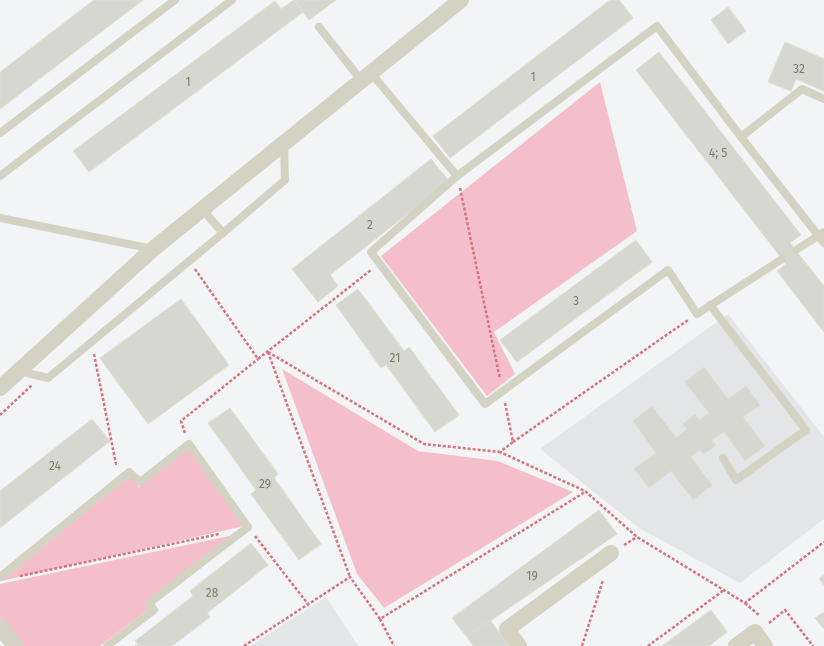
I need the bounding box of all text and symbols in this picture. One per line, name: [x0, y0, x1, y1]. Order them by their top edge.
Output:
house number: 32: [793, 62, 805, 76]
house number: 1: [530, 70, 536, 84]
house number: 1: [185, 75, 191, 89]
house number: 4; 5: [709, 146, 727, 160]
house number: 2: [367, 218, 373, 232]
house number: 3: [573, 294, 579, 308]
house number: 21: [390, 351, 400, 365]
house number: 24: [49, 459, 62, 473]
house number: 29: [259, 477, 271, 491]
house number: 19: [526, 569, 538, 583]
house number: 28: [206, 586, 219, 600]

